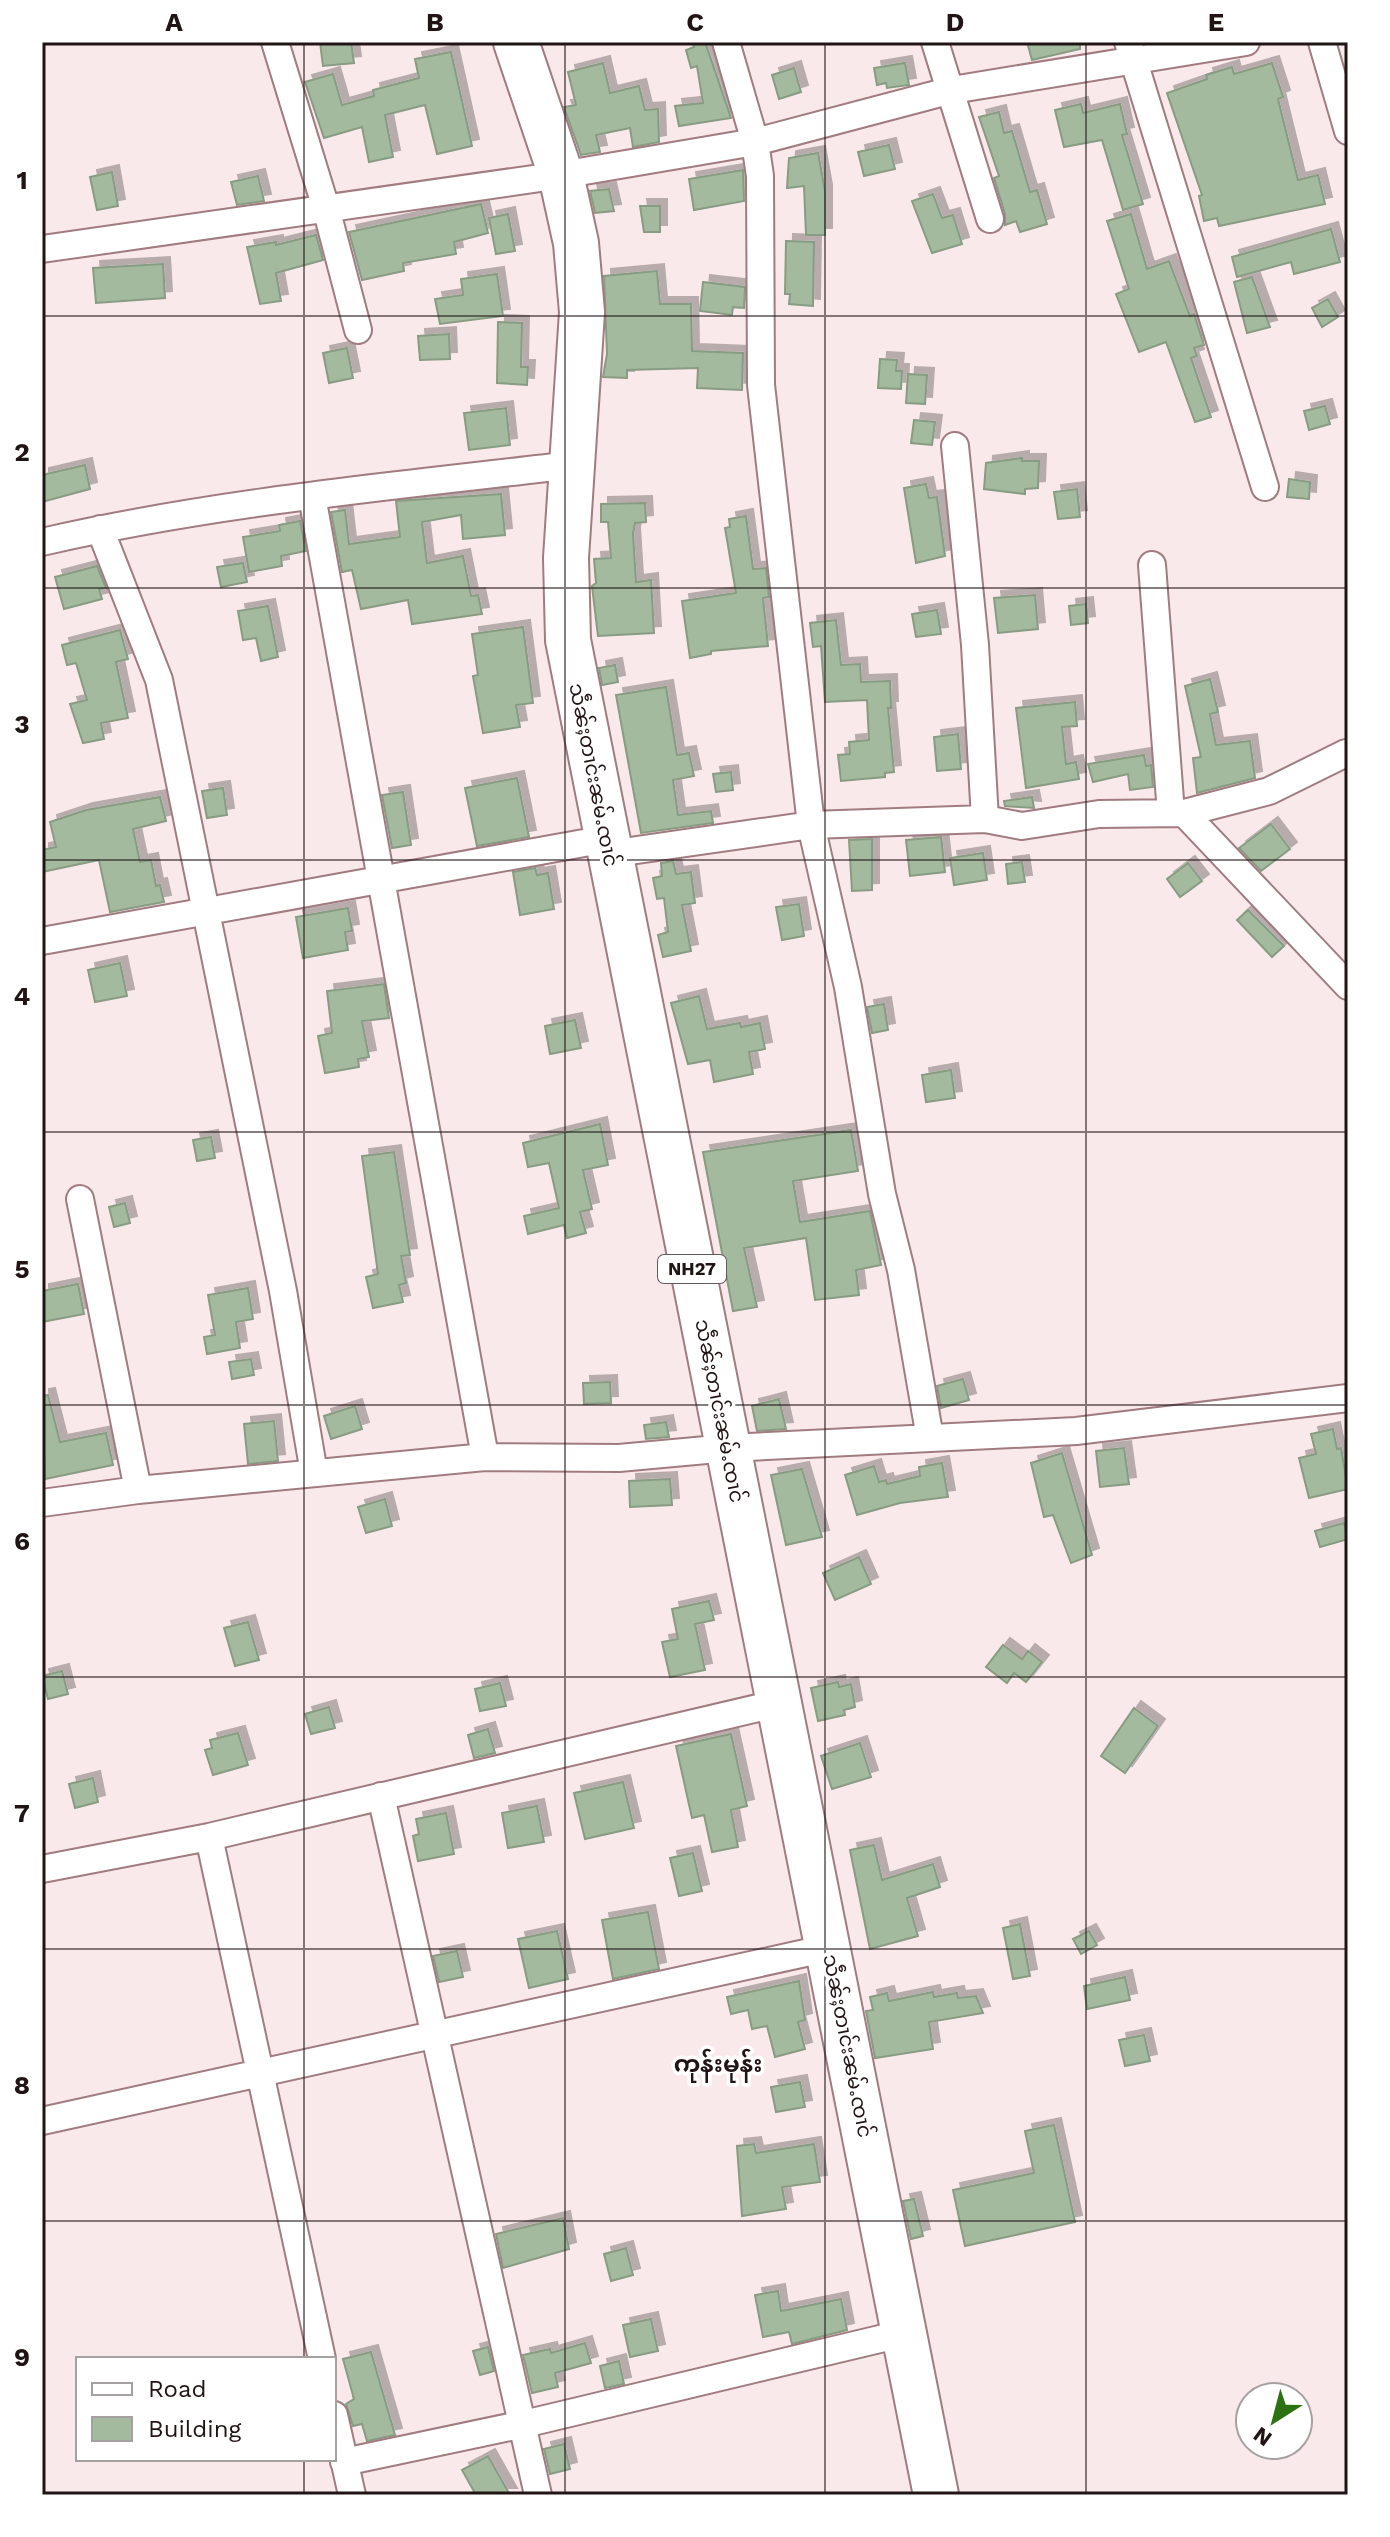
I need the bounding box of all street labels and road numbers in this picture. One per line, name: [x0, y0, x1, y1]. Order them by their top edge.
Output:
street label: သဵၼ်ႈတၢင်းၼမ်ႉၸၢင်: [564, 681, 626, 869]
road number: NH27: [658, 1255, 726, 1283]
street label: သဵၼ်ႈတၢင်းၼမ်ႉၸၢင်: [690, 1317, 752, 1505]
street label: သဵၼ်ႈတၢင်းၼမ်ႉၸၢင်: [818, 1952, 880, 2140]

